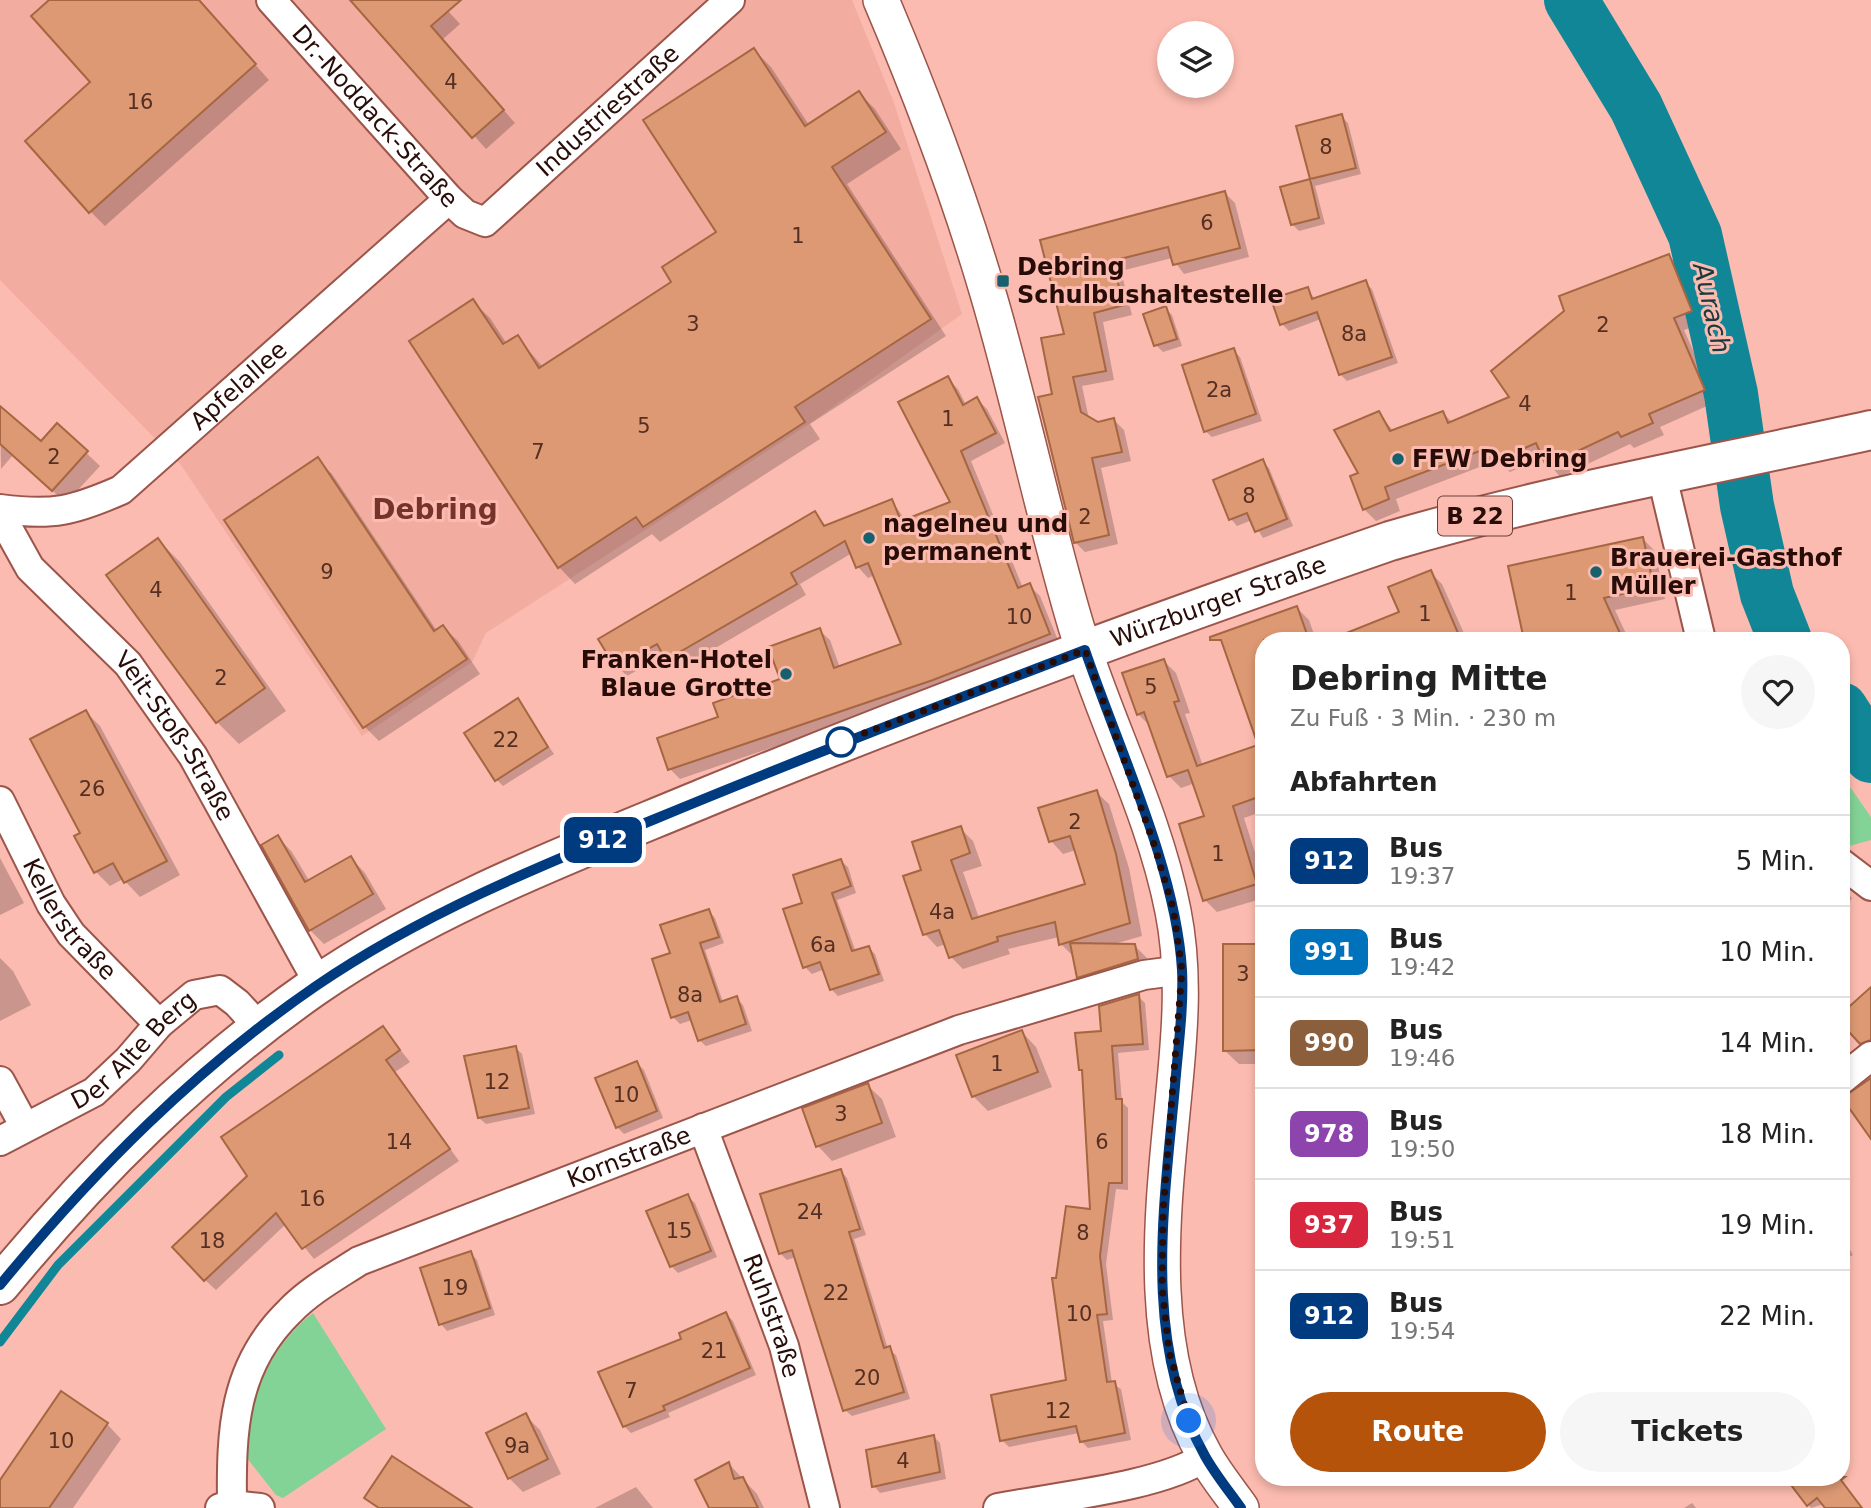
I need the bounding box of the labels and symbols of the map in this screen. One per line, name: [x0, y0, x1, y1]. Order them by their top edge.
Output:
street label: Dr.-Noddack-Straße: [286, 19, 464, 213]
street label: Industriestraße: [531, 39, 685, 182]
house number: 4: [444, 70, 458, 94]
house number: 16: [127, 90, 153, 114]
house number: 8: [1319, 135, 1333, 159]
house number: 6: [1200, 211, 1214, 235]
house number: 1: [791, 224, 805, 248]
place label: Debring Schulbushaltestelle: [1017, 253, 1283, 309]
water label: Aurach: [1687, 258, 1737, 356]
marker: Debring Schulbushaltestelle: [995, 273, 1011, 289]
house number: 3: [686, 312, 700, 336]
house number: 2: [1596, 313, 1610, 337]
house number: 8a: [1341, 322, 1367, 346]
street label: Apfelallee: [185, 336, 293, 436]
house number: 2a: [1206, 378, 1232, 402]
house number: 4: [1518, 392, 1532, 416]
house number: 1: [941, 407, 955, 431]
house number: 5: [637, 414, 651, 438]
house number: 7: [531, 440, 545, 464]
house number: 2: [47, 445, 61, 469]
place label: FFW Debring: [1412, 445, 1587, 473]
marker: FFW Debring: [1390, 451, 1406, 467]
house number: 8: [1242, 484, 1256, 508]
district label: Debring: [372, 493, 498, 526]
road number: B 22: [1438, 496, 1512, 536]
house number: 2: [1078, 505, 1092, 529]
place label: nagelneu und permanent: [883, 510, 1068, 566]
marker: nagelneu und permanent: [861, 530, 877, 546]
place label: Brauerei-Gasthof Müller: [1610, 544, 1842, 600]
street label: Würzburger Straße: [1107, 550, 1330, 653]
house number: 9: [320, 560, 334, 584]
marker: Brauerei-Gasthof Müller: [1588, 564, 1604, 580]
house number: 4: [149, 578, 163, 602]
house number: 1: [1564, 581, 1578, 605]
house number: 1: [1418, 602, 1432, 626]
house number: 10: [1006, 605, 1032, 629]
street label: Veit-Stoß-Straße: [109, 645, 240, 826]
place label: Franken-Hotel Blaue Grotte: [581, 646, 772, 702]
house number: 2: [214, 666, 228, 690]
marker: Franken-Hotel Blaue Grotte: [778, 666, 794, 682]
house number: 5: [1144, 675, 1158, 699]
unlabelled marker: [826, 727, 856, 757]
house number: 22: [493, 728, 519, 752]
house number: 26: [79, 777, 105, 801]
house number: 2: [1068, 810, 1082, 834]
line badge: 912: [563, 817, 643, 863]
house number: 1: [1211, 842, 1225, 866]
street label: Kellerstraße: [17, 854, 122, 986]
house number: 4a: [929, 900, 955, 924]
house number: 6a: [810, 933, 836, 957]
house number: 3: [1236, 962, 1250, 986]
house number: 8a: [677, 983, 703, 1007]
street label: Der Alte Berg: [66, 985, 202, 1115]
house number: 1: [990, 1052, 1004, 1076]
house number: 12: [484, 1070, 510, 1094]
house number: 10: [613, 1083, 639, 1107]
house number: 3: [834, 1102, 848, 1126]
street label: Kornstraße: [563, 1121, 695, 1194]
house number: 14: [386, 1130, 412, 1154]
house number: 6: [1095, 1130, 1109, 1154]
house number: 16: [299, 1187, 325, 1211]
house number: 24: [797, 1200, 823, 1224]
house number: 15: [666, 1219, 692, 1243]
house number: 8: [1076, 1221, 1090, 1245]
house number: 18: [199, 1229, 225, 1253]
street label: Ruhlstraße: [737, 1250, 805, 1380]
house number: 19: [442, 1276, 468, 1300]
house number: 22: [823, 1281, 849, 1305]
house number: 10: [1066, 1302, 1092, 1326]
house number: 21: [701, 1339, 727, 1363]
house number: 20: [854, 1366, 880, 1390]
house number: 7: [624, 1379, 638, 1403]
house number: 12: [1045, 1399, 1071, 1423]
your location: [1171, 1403, 1206, 1438]
house number: 10: [48, 1429, 74, 1453]
house number: 9a: [504, 1434, 530, 1458]
house number: 4: [896, 1449, 910, 1473]

